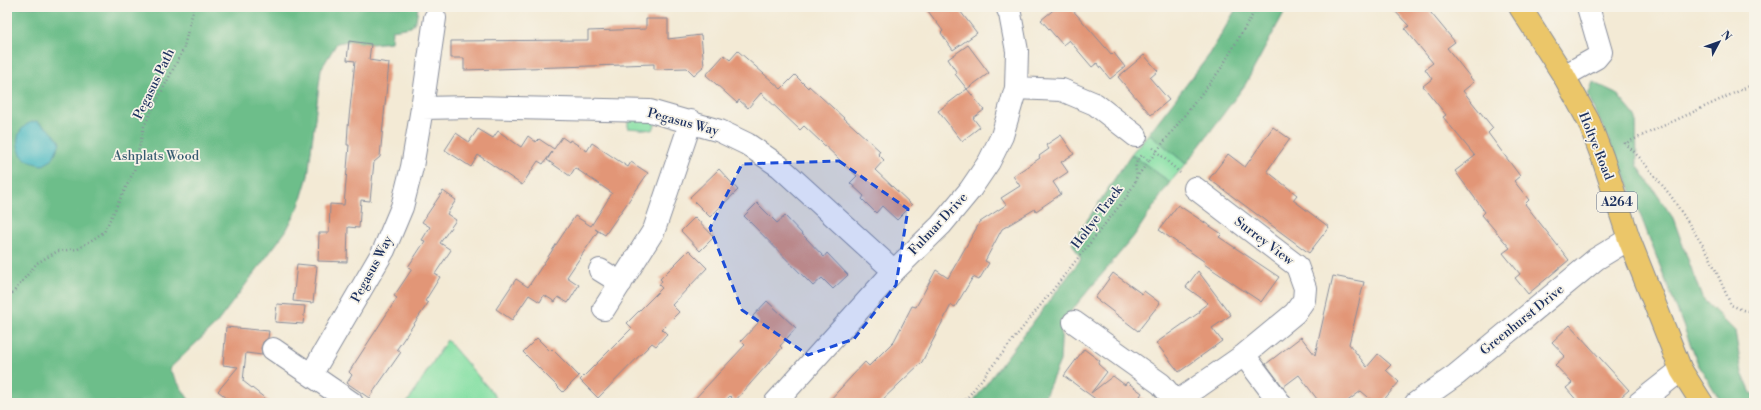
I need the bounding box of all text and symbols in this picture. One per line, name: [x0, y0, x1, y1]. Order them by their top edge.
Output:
north arrow: [1699, 22, 1739, 62]
text: N: [1718, 28, 1734, 44]
street label: Pegasus Path: [130, 46, 178, 122]
street label: Pegasus Way: [646, 105, 721, 139]
street label: Holtye Road: [1575, 110, 1617, 183]
park label: Ashplats Wood: [112, 148, 200, 164]
street label: Holtye Track: [1068, 181, 1127, 252]
street label: Fulmar Drive: [905, 189, 971, 258]
road number: A264: [1597, 192, 1637, 212]
street label: Surrey View: [1231, 214, 1298, 269]
street label: Pegasus Way: [348, 232, 397, 305]
street label: Greenhurst Drive: [1477, 281, 1567, 359]

